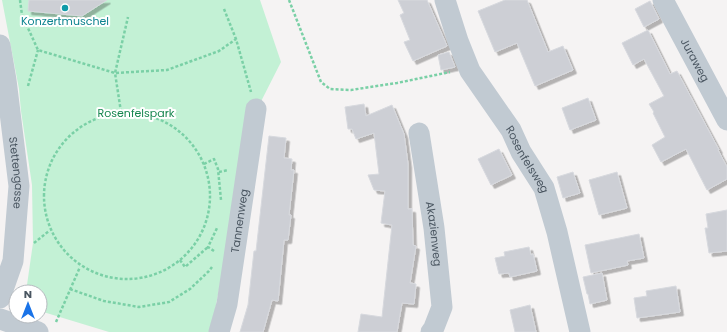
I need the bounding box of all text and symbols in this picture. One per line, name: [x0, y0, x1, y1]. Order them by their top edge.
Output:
marker: Konzertmuschel: [60, 3, 70, 13]
place label: Konzertmuschel: [21, 13, 109, 29]
street label: Juraweg: [677, 35, 713, 85]
park label: Rosenfelspark: [98, 105, 175, 121]
street label: Rosenfelsweg: [502, 122, 553, 195]
street label: Stettengasse: [5, 136, 27, 210]
street label: Tannenweg: [227, 188, 252, 254]
street label: Akazienweg: [422, 200, 446, 267]
north arrow: [8, 284, 48, 324]
text: N: [24, 286, 32, 302]

